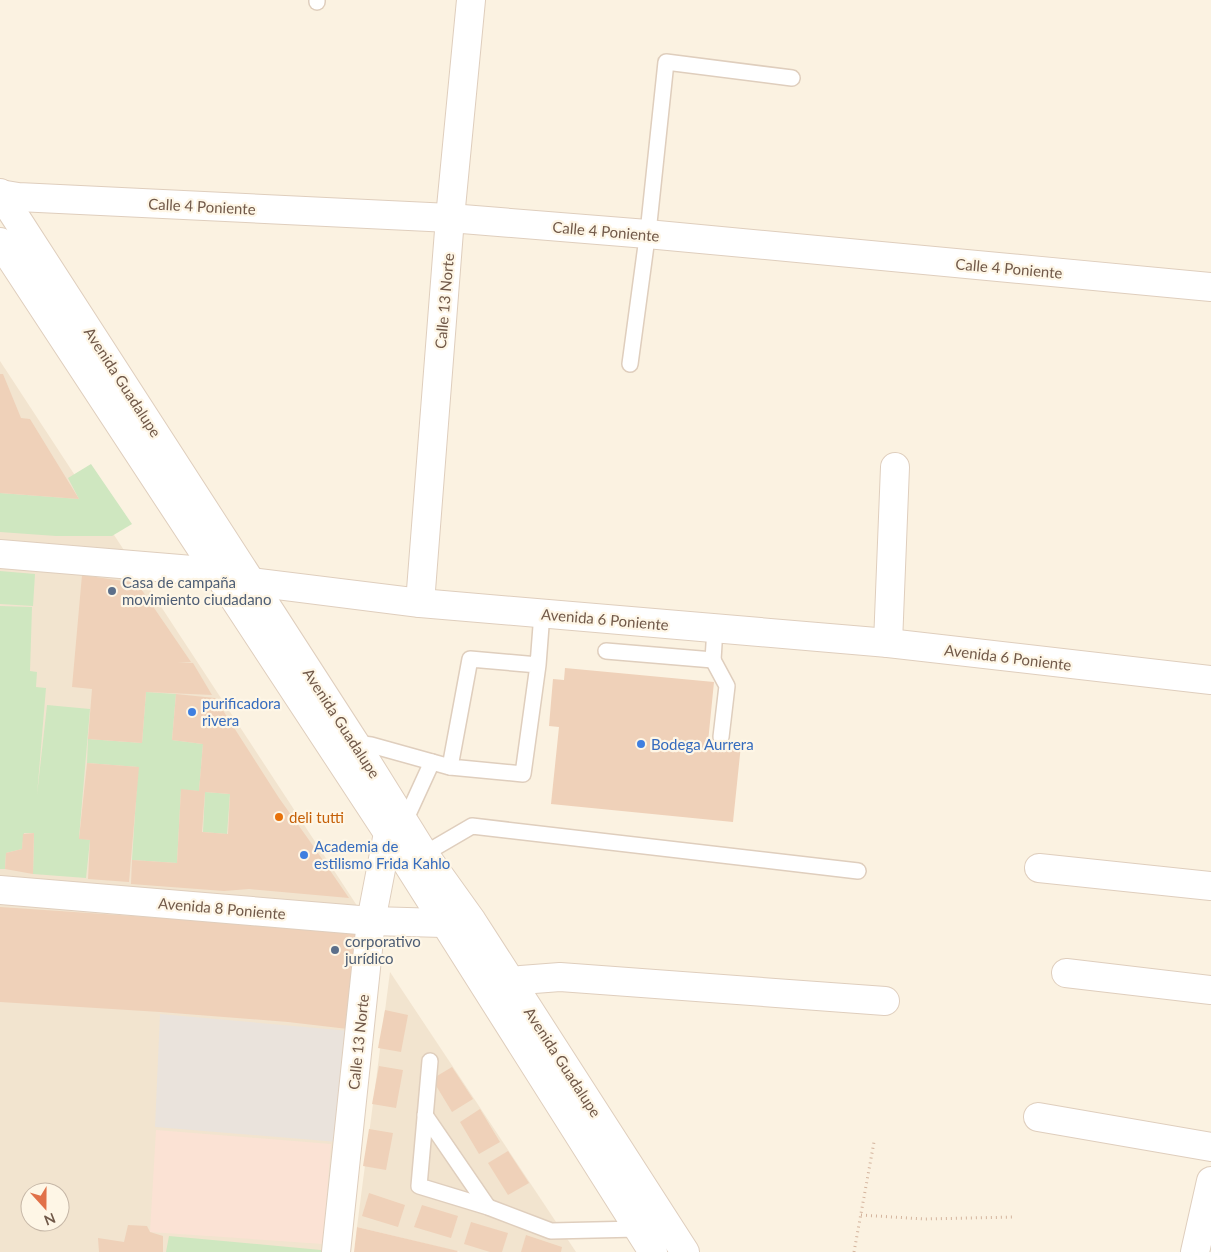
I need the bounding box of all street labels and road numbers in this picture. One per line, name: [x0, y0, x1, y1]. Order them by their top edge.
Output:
street label: Calle 4 Poniente: [148, 194, 256, 218]
street label: Calle 4 Poniente: [552, 217, 660, 245]
street label: Calle 13 Norte: [431, 252, 457, 350]
street label: Calle 4 Poniente: [955, 254, 1063, 282]
street label: Avenida Guadalupe: [81, 324, 165, 440]
street label: Avenida 6 Poniente: [541, 604, 669, 634]
street label: Avenida 6 Poniente: [944, 640, 1073, 674]
street label: Avenida Guadalupe: [300, 665, 384, 781]
street label: Avenida 8 Poniente: [158, 893, 286, 923]
street label: Calle 13 Norte: [344, 993, 372, 1091]
street label: Avenida Guadalupe: [521, 1004, 605, 1120]

